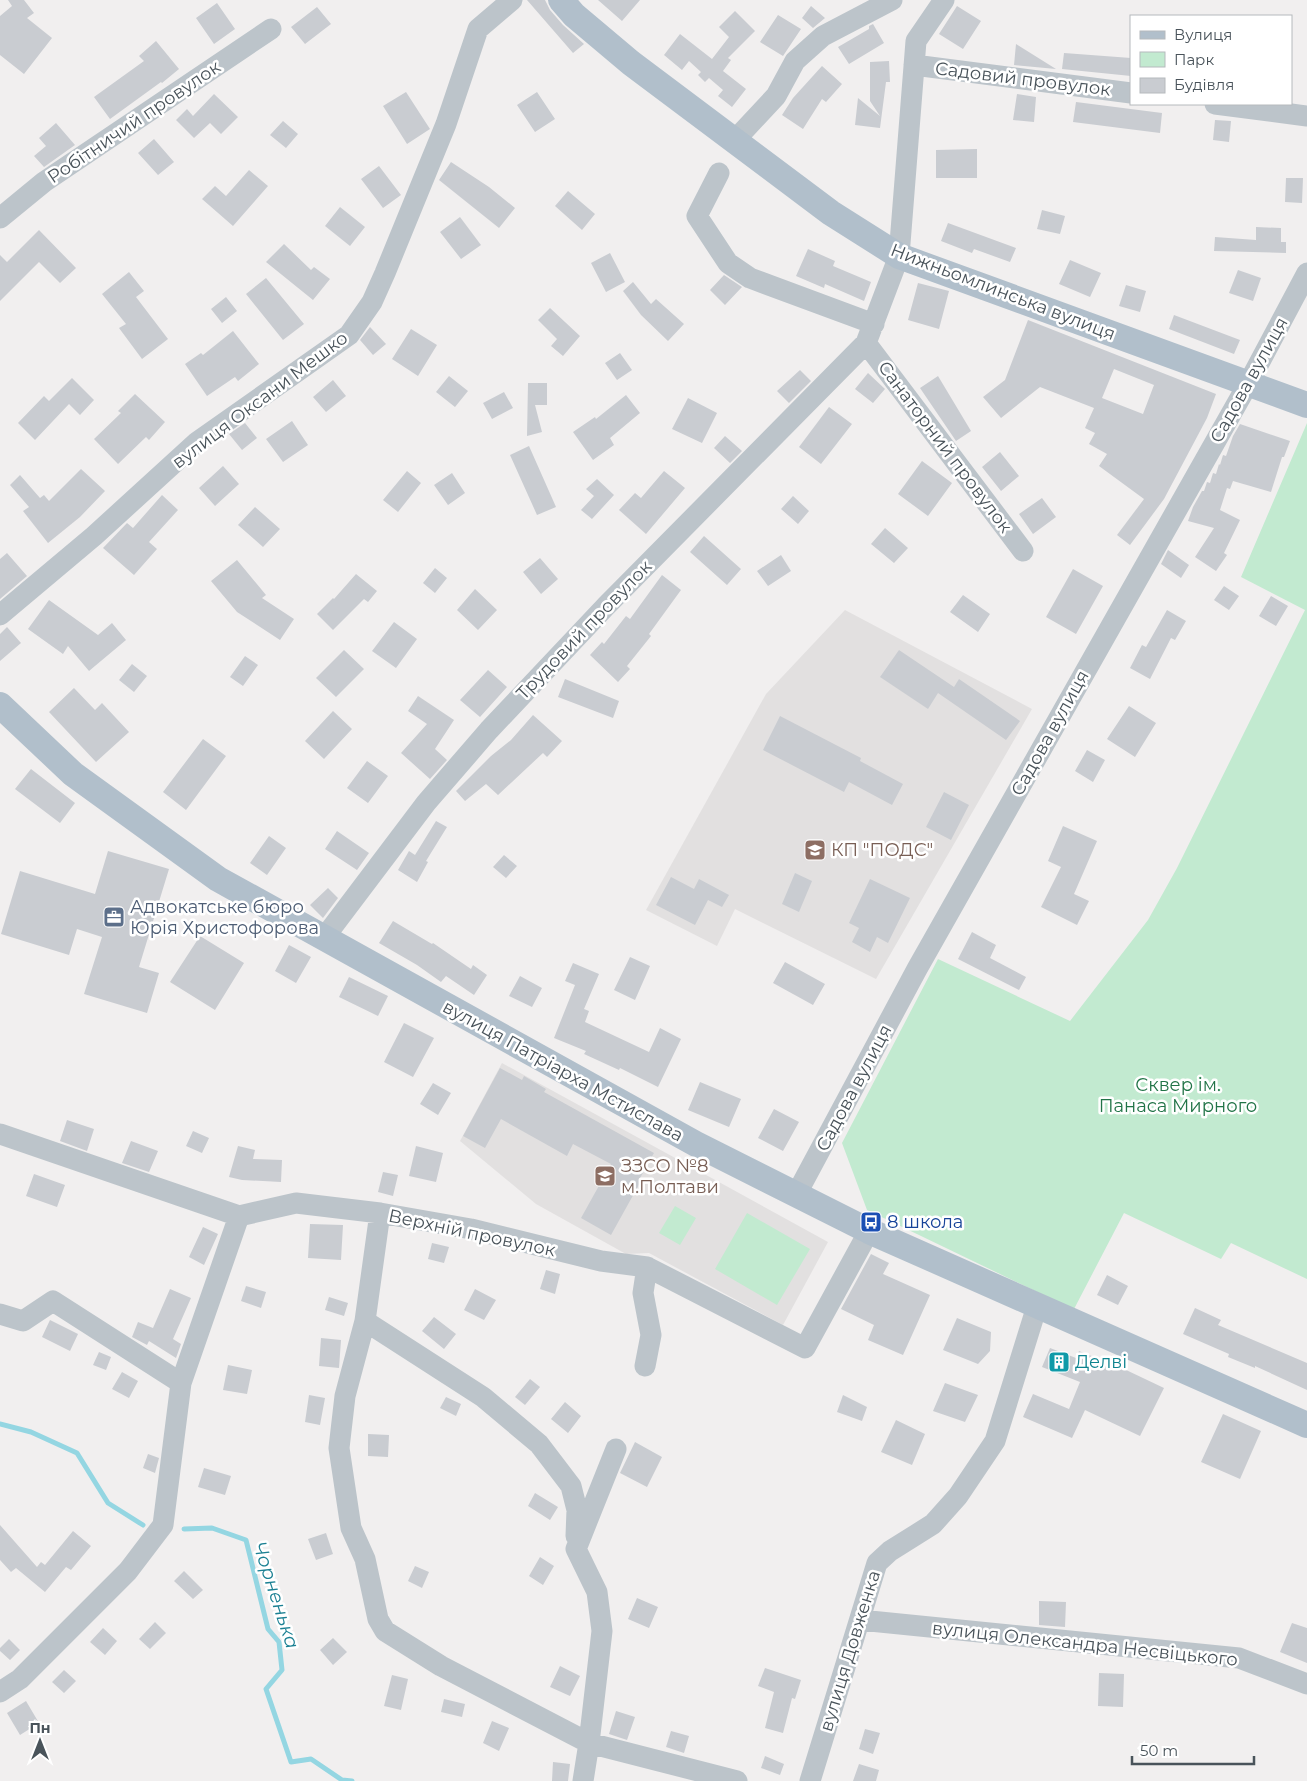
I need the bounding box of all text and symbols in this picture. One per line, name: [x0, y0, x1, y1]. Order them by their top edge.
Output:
legend: [1130, 15, 1292, 105]
text: Вулиця: [1174, 25, 1232, 44]
text: Парк: [1174, 50, 1214, 69]
street label: Робітничий провулок: [43, 56, 225, 188]
street label: Садовий провулок: [934, 57, 1113, 101]
text: Будівля: [1174, 75, 1234, 94]
street label: Нижньомлинська вулиця: [887, 239, 1119, 345]
street label: Садова вулиця: [1205, 313, 1293, 447]
street label: вулиця Оксани Мешко: [168, 327, 352, 473]
street label: Санаторний провулок: [873, 357, 1017, 538]
street label: Трудовий провулок: [512, 555, 657, 704]
street label: Садова вулиця: [1006, 666, 1094, 800]
school or university icon: КП "ПОДС": [803, 838, 827, 862]
place label: КП "ПОДС": [831, 839, 933, 861]
place label: Адвокатське бюро Юрія Христофорова: [130, 896, 319, 939]
office icon: Адвокатське бюро Юрія Христофорова: [102, 905, 126, 929]
street label: вулиця Патріарха Мстислава: [439, 996, 687, 1146]
street label: Садова вулиця: [811, 1021, 897, 1155]
park label: Сквер ім. Панаса Мирного: [1099, 1074, 1257, 1117]
place label: ЗЗСО №8 м.Полтави: [621, 1155, 719, 1198]
school or university icon: ЗЗСО №8 м.Полтави: [593, 1164, 617, 1188]
street label: Верхній провулок: [387, 1205, 558, 1262]
bus stop icon: 8 школа: [859, 1210, 883, 1234]
place label: 8 школа: [887, 1211, 963, 1233]
building icon: Делві: [1047, 1350, 1071, 1374]
place label: Делві: [1075, 1351, 1127, 1373]
water label: Чорненька: [248, 1539, 304, 1651]
street label: вулиця Довженка: [815, 1568, 885, 1734]
street label: вулиця Олександра Несвіцького: [931, 1617, 1239, 1671]
north arrow: [15, 1716, 65, 1766]
text: Пн: [29, 1719, 51, 1737]
scale bar: [1132, 1734, 1254, 1766]
text: 50 m: [1140, 1741, 1178, 1760]

